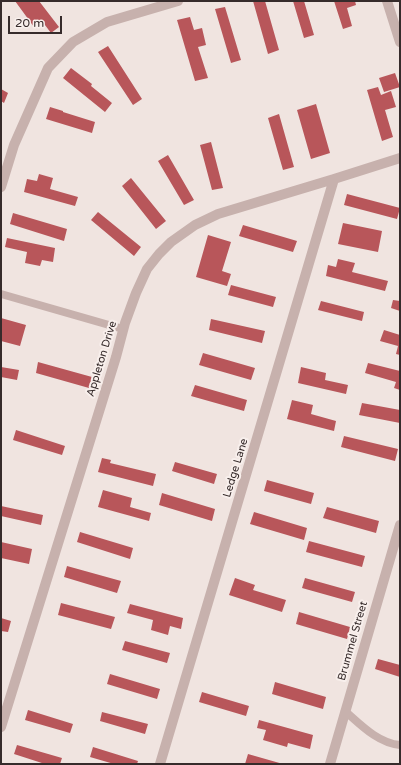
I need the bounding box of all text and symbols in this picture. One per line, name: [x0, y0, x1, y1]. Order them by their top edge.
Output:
scale bar: [10, 8, 64, 34]
text: 20 m: [15, 16, 44, 30]
street label: Appleton Drive: [84, 320, 120, 398]
street label: Ledge Lane: [221, 437, 251, 499]
street label: Brummel Street: [335, 600, 371, 682]

